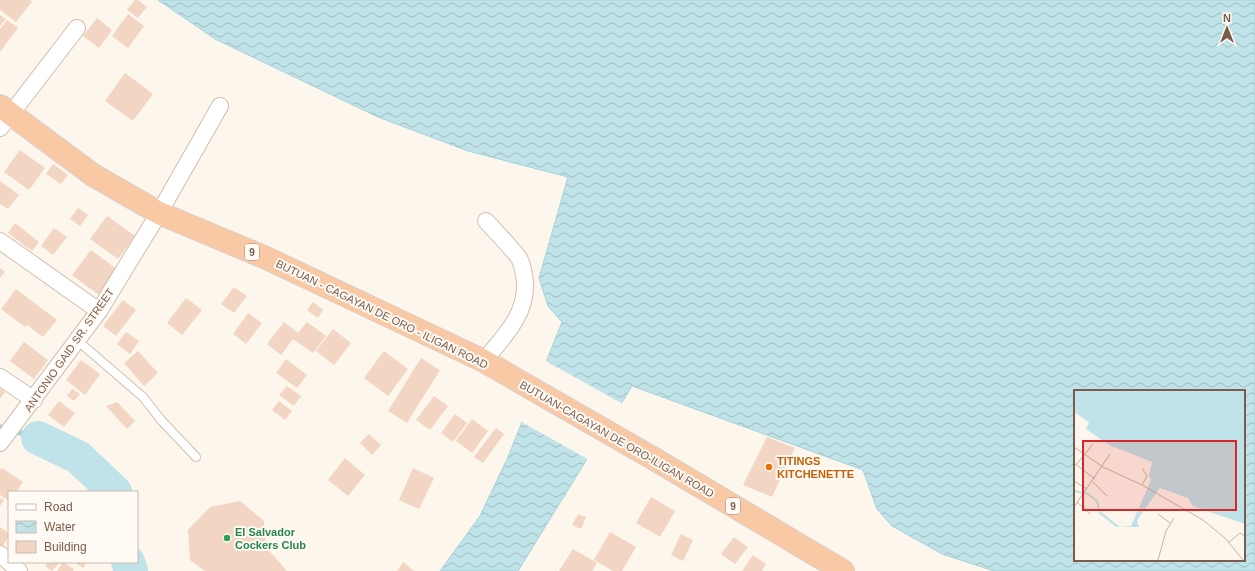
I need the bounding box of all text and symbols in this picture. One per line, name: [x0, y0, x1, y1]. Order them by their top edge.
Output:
north arrow: [1207, 8, 1247, 48]
text: N: [1223, 12, 1231, 24]
road number: 9: [245, 244, 259, 260]
street label: BUTUAN - CAGAYAN DE ORO - ILIGAN ROAD: [274, 257, 490, 371]
street label: ANTONIO GAID SR. STREET: [22, 286, 116, 414]
street label: BUTUAN-CAGAYAN DE ORO-ILIGAN ROAD: [518, 378, 716, 500]
inset map: [1074, 390, 1245, 561]
place label: TITINGS KITCHENETTE: [777, 455, 854, 480]
marker: TITINGS KITCHENETTE: [764, 462, 774, 472]
legend: [8, 491, 138, 563]
road number: 9: [726, 498, 740, 514]
text: Road: [44, 500, 73, 514]
text: Water: [44, 520, 76, 534]
place label: El Salvador Cockers Club: [235, 526, 306, 551]
marker: El Salvador Cockers Club: [222, 533, 232, 543]
text: Building: [44, 540, 87, 554]

